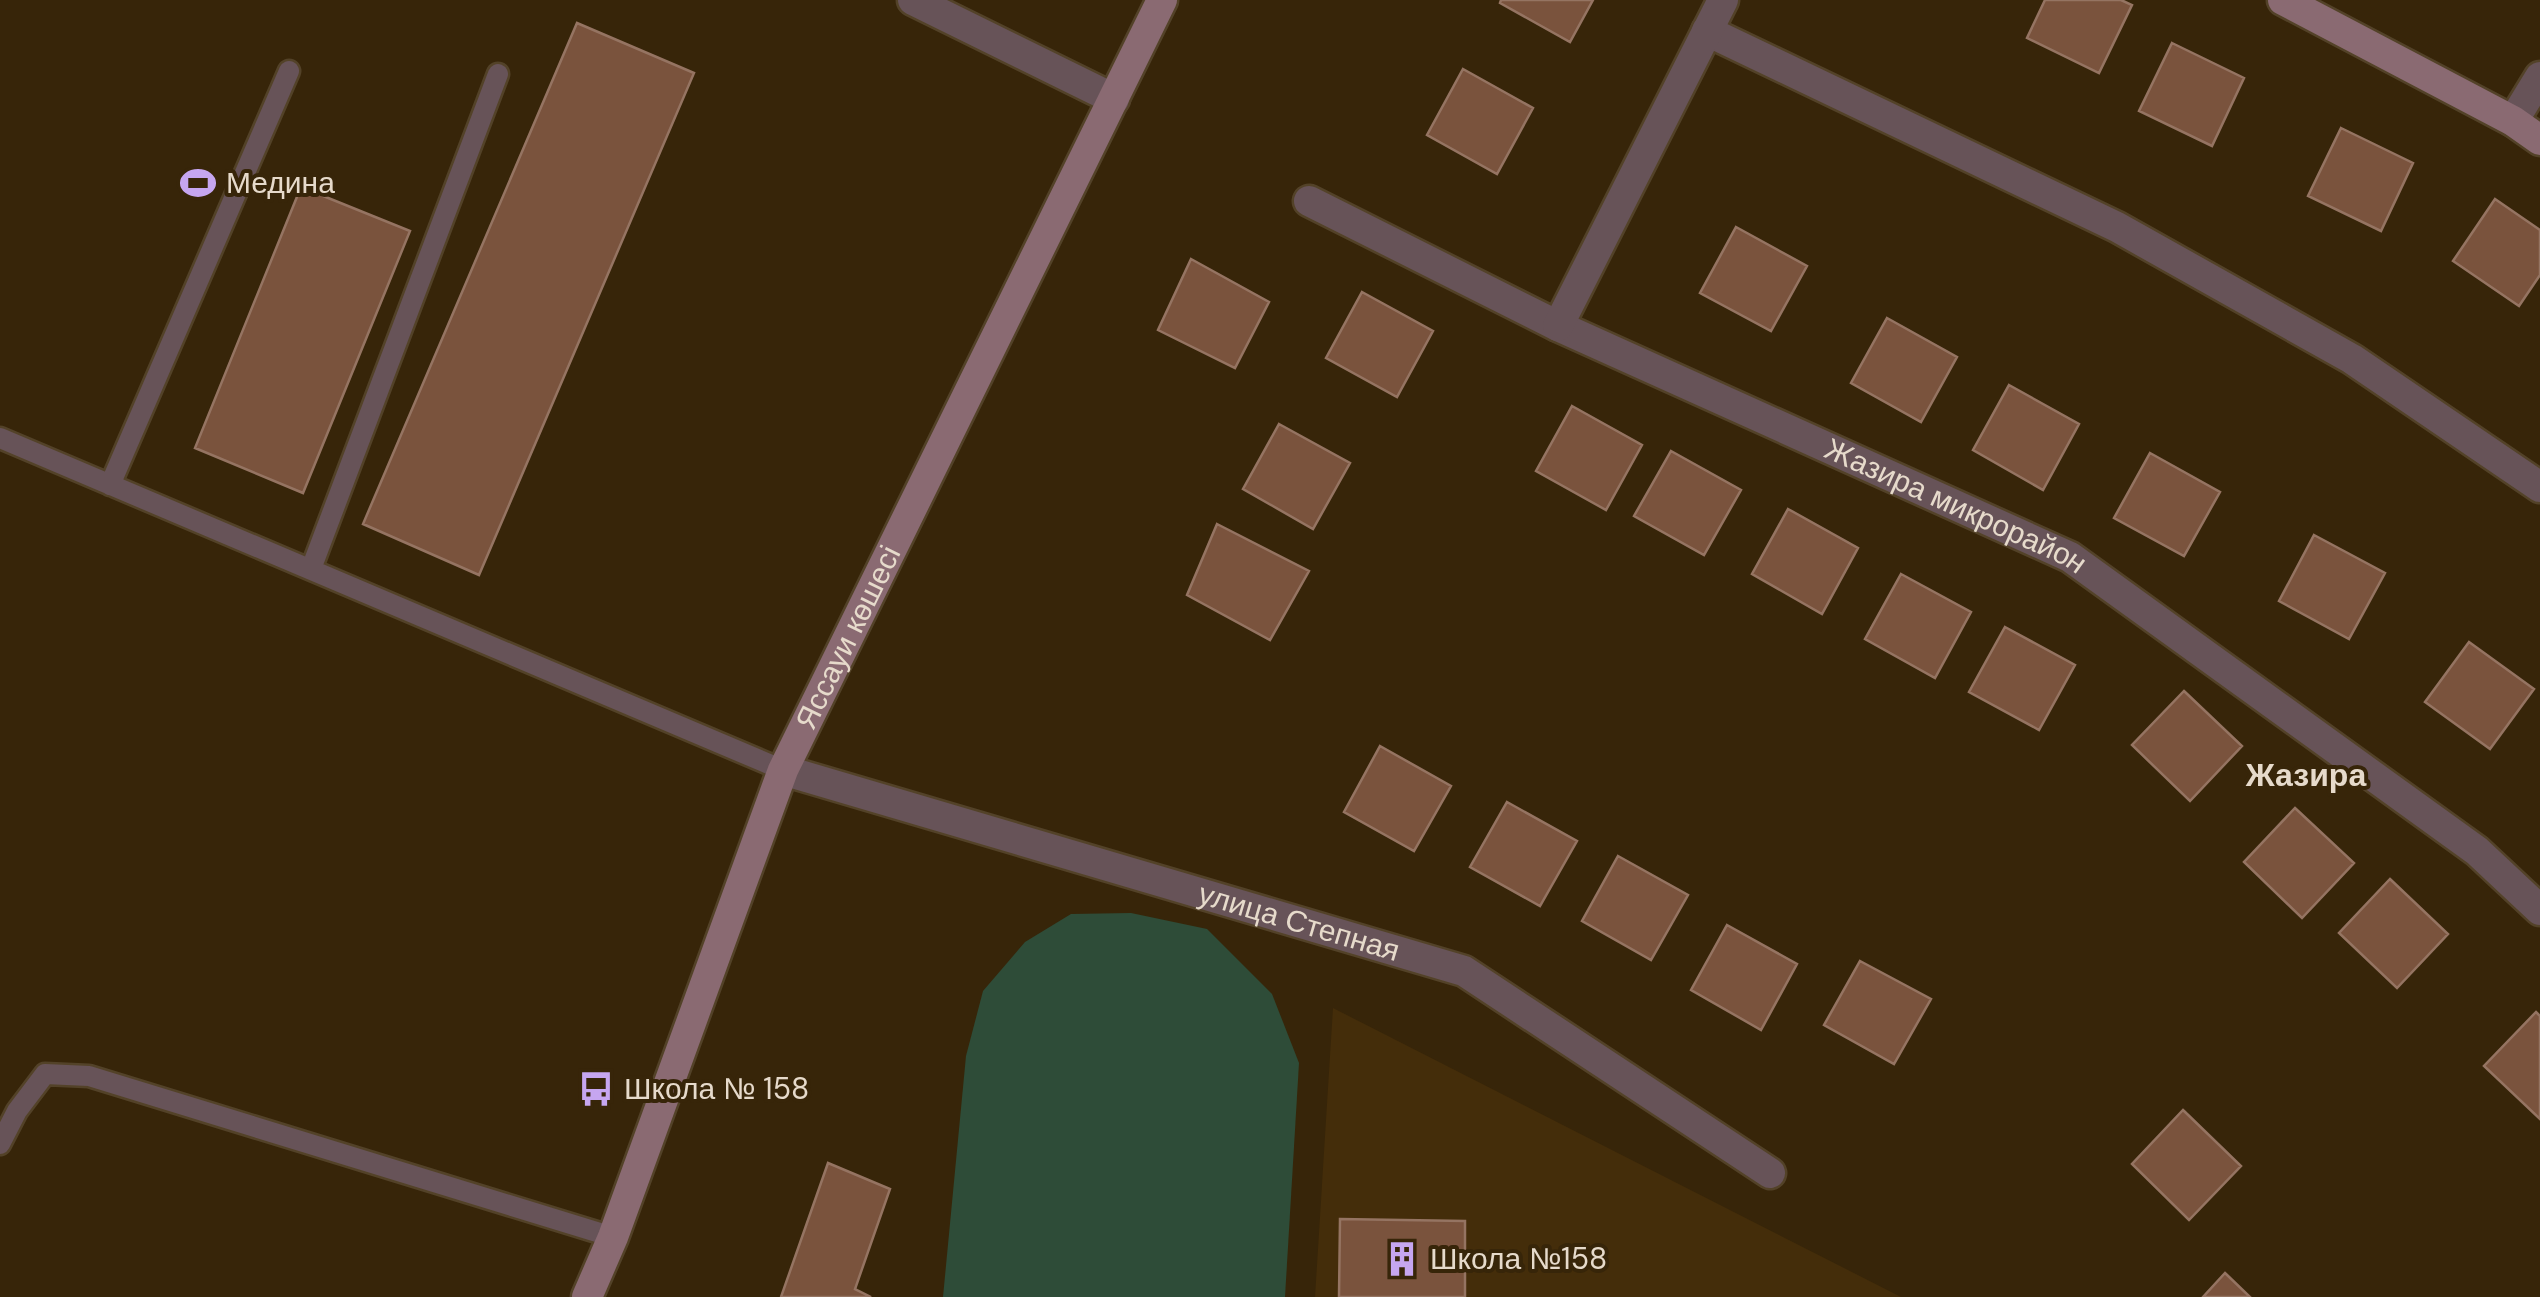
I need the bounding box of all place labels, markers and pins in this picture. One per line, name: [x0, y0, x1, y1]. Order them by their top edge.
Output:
place label: Медина: [226, 163, 335, 202]
sports icon: Медина: [179, 164, 217, 202]
place label: Школа № 158: [624, 1069, 809, 1108]
bus stop icon: Школа № 158: [577, 1070, 615, 1108]
place label: Школа №158: [1430, 1239, 1607, 1278]
building icon: Школа №158: [1383, 1240, 1421, 1278]

